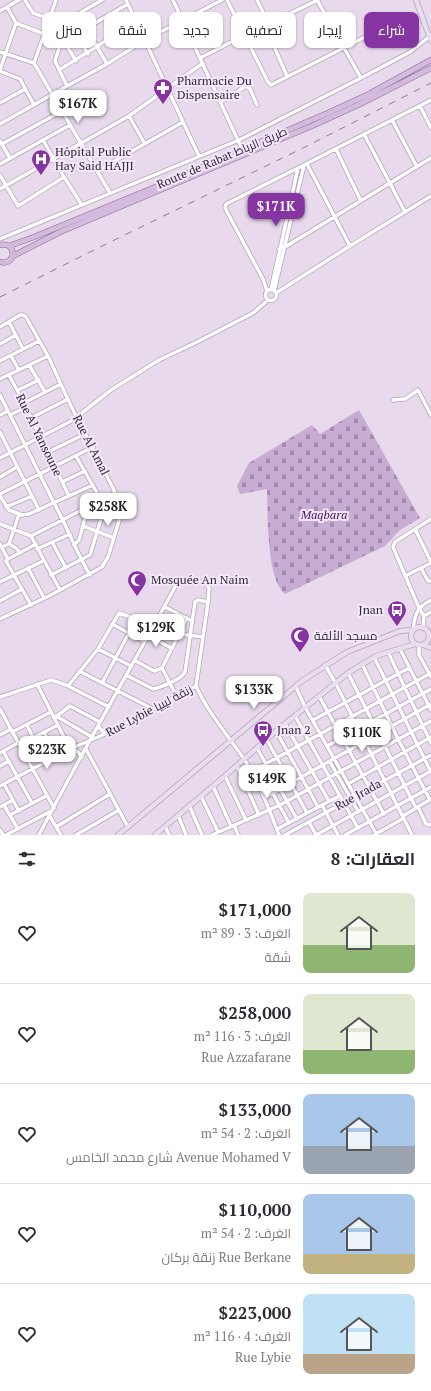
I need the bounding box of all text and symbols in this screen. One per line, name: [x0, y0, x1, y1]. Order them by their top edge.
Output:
chip: منزل: [42, 12, 96, 48]
chip: شقة: [104, 12, 161, 48]
chip: جديد: [169, 12, 223, 48]
chip: تصفية: [231, 12, 296, 48]
chip: إيجار: [304, 12, 356, 48]
chip: شراء: [364, 12, 419, 48]
place label: Pharmacie Du Dispensaire: [177, 73, 252, 102]
pharmacy icon: Pharmacie Du Dispensaire: [152, 77, 174, 105]
pin: $167K: [50, 90, 106, 124]
text: $167K: [59, 94, 97, 112]
street label: Route de Rabat طريق الرباط: [154, 123, 289, 192]
place label: Hôpital Public Hay Said HAJJI: [55, 144, 134, 173]
hospital icon: Hôpital Public Hay Said HAJJI: [30, 148, 52, 176]
pin: $171K: [248, 193, 304, 227]
text: $171K: [257, 197, 295, 215]
street label: Rue Al Yansoune: [13, 391, 66, 478]
street label: Rue Al Amal: [70, 412, 113, 478]
pin: $258K: [80, 493, 136, 527]
text: $258K: [89, 497, 127, 515]
park label: Maqbara: [300, 507, 347, 522]
mosque icon: Mosquée An Naim: [126, 569, 148, 597]
place label: Mosquée An Naim: [151, 572, 249, 587]
bus stop icon: Jnan: [386, 599, 408, 627]
place label: Jnan: [359, 602, 383, 617]
pin: $129K: [128, 614, 184, 648]
text: $129K: [137, 618, 175, 636]
mosque icon: مسجد الألفة: [289, 625, 311, 653]
place label: مسجد الألفة: [314, 628, 377, 643]
pin: $133K: [226, 676, 282, 710]
text: $133K: [235, 680, 273, 698]
street label: Rue Lybie زنقة ليبيا: [103, 681, 195, 740]
bus stop icon: Jnan 2: [252, 719, 274, 747]
pin: $110K: [334, 719, 390, 753]
place label: Jnan 2: [277, 722, 311, 737]
text: $110K: [343, 723, 381, 741]
pin: $223K: [19, 736, 75, 770]
text: $223K: [28, 740, 66, 758]
pin: $149K: [239, 765, 295, 799]
text: $149K: [248, 769, 286, 787]
street label: Rue Jrada: [332, 776, 384, 813]
text: العقارات: 8: [331, 847, 415, 870]
icon: filters: [16, 848, 38, 870]
text: $171,000: [219, 898, 291, 921]
icon: home: [335, 909, 383, 957]
icon: heart: [16, 922, 38, 944]
text: الغرف: 3 · 89 m²: [201, 924, 291, 942]
text: شقة: [264, 948, 291, 966]
text: $258,000: [219, 1001, 291, 1024]
icon: home: [335, 1010, 383, 1058]
icon: heart: [16, 1023, 38, 1045]
text: الغرف: 3 · 116 m²: [194, 1027, 291, 1045]
text: Rue Azzafarane: [201, 1048, 291, 1066]
text: $133,000: [219, 1098, 291, 1121]
icon: home: [335, 1110, 383, 1158]
icon: heart: [16, 1123, 38, 1145]
text: الغرف: 2 · 54 m²: [201, 1124, 291, 1142]
text: Avenue Mohamed V شارع محمد الخامس: [66, 1148, 291, 1166]
text: $110,000: [219, 1198, 291, 1221]
icon: home: [335, 1210, 383, 1258]
icon: heart: [16, 1223, 38, 1245]
text: الغرف: 2 · 54 m²: [201, 1224, 291, 1242]
text: Rue Berkane زنقة بركان: [161, 1248, 291, 1266]
text: $223,000: [219, 1301, 291, 1324]
icon: home: [335, 1310, 383, 1358]
icon: heart: [16, 1323, 38, 1345]
text: الغرف: 4 · 116 m²: [194, 1327, 291, 1345]
text: Rue Lybie: [235, 1348, 291, 1366]

